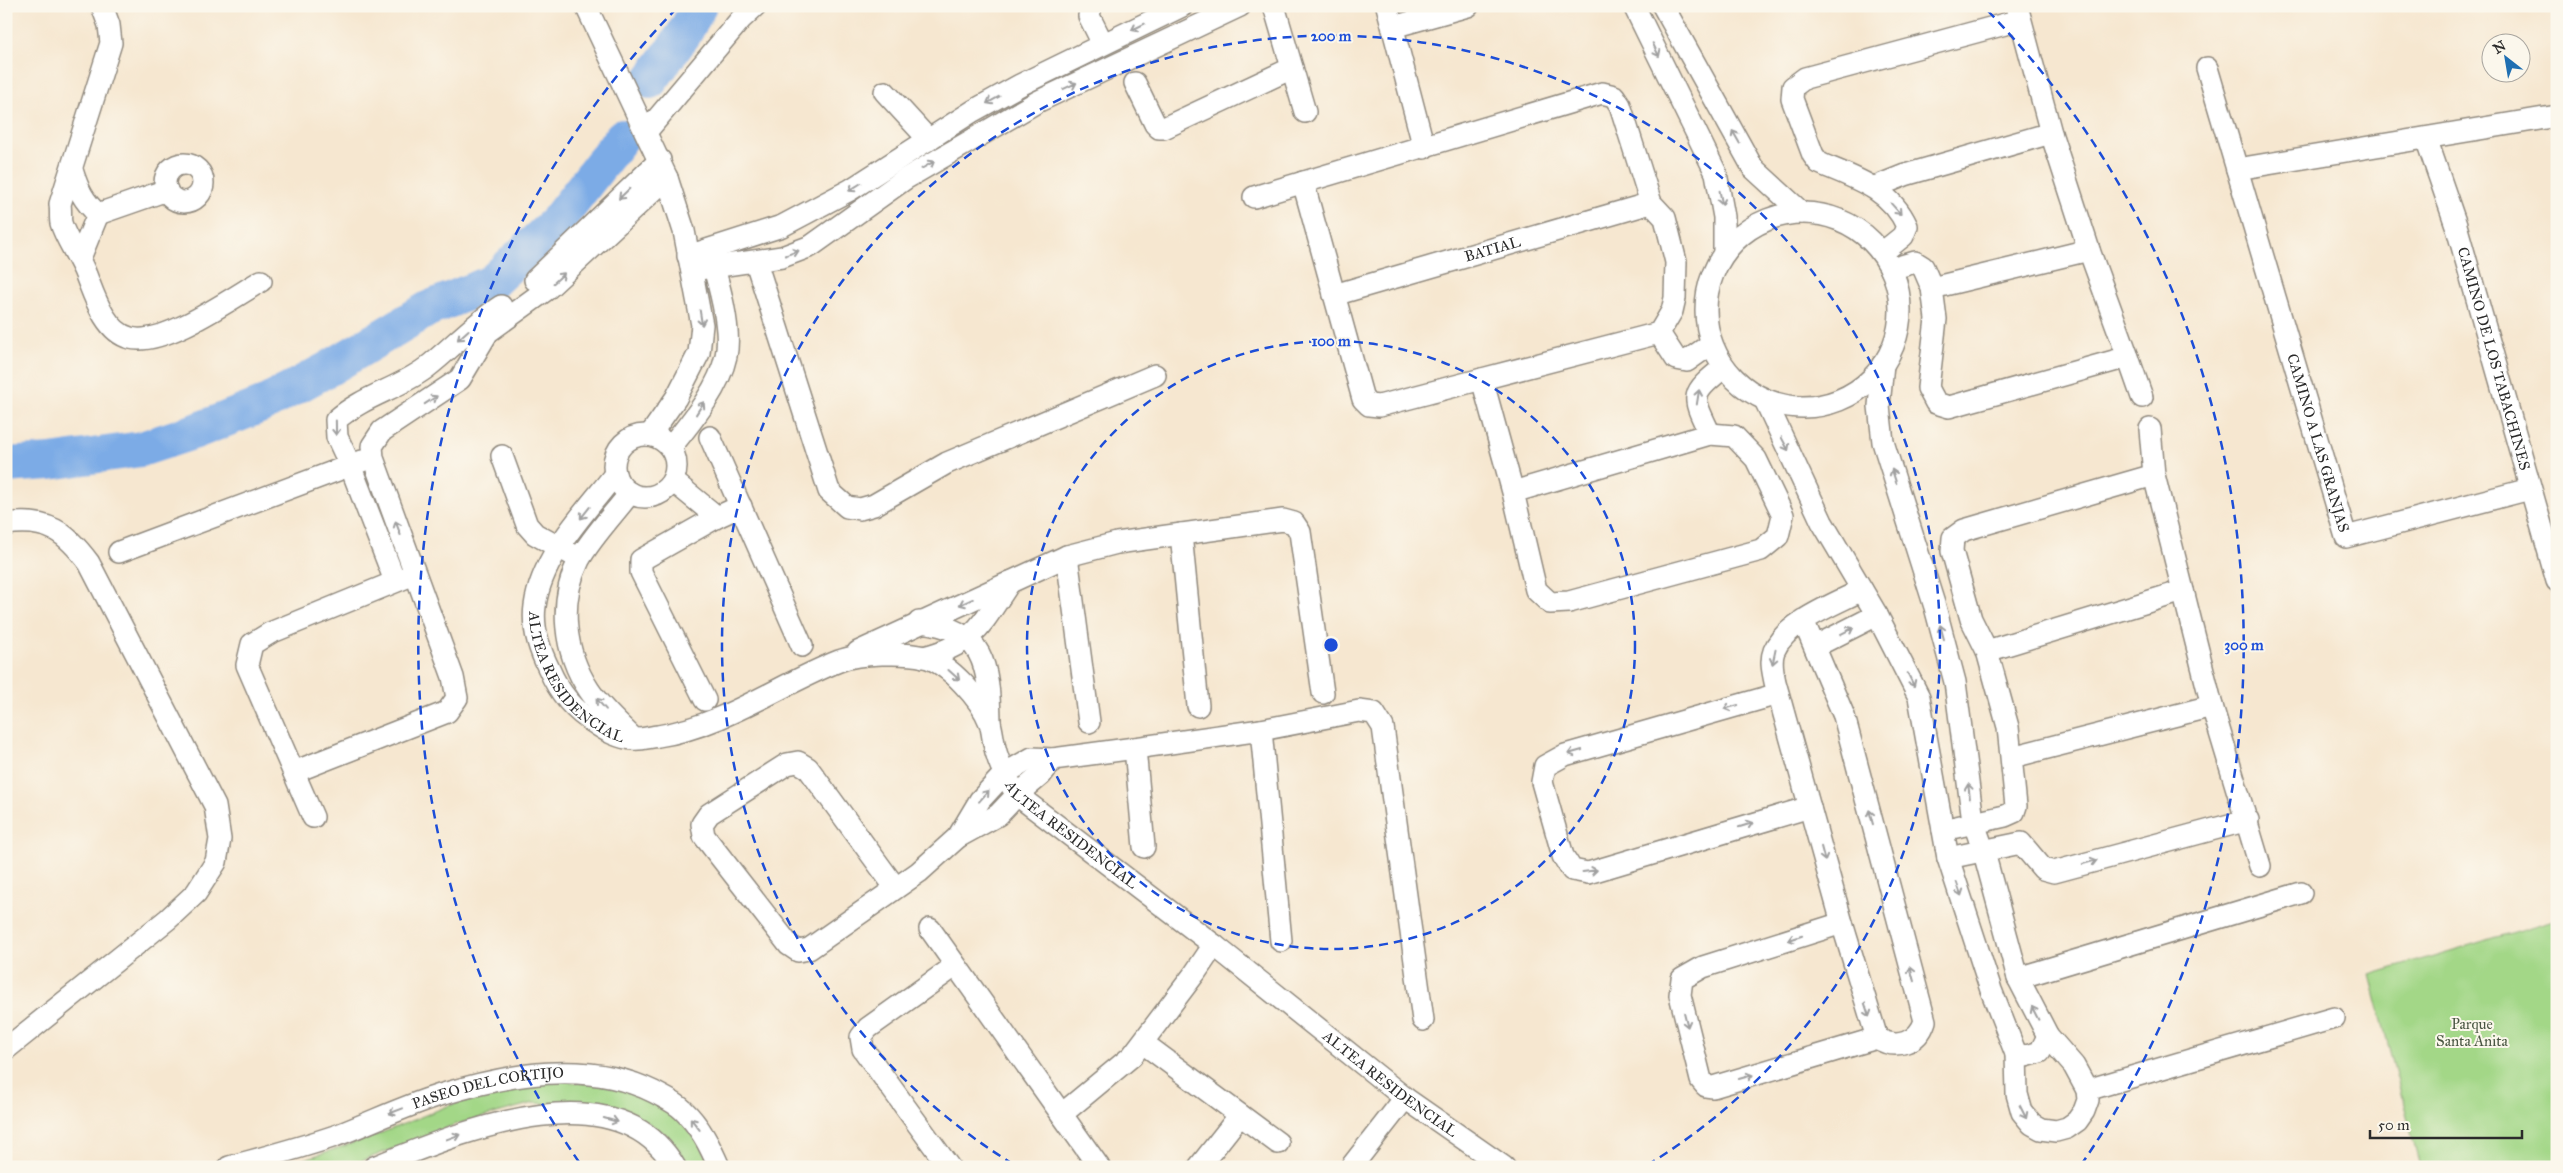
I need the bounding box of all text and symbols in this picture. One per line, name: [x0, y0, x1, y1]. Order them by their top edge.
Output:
one-way arrow: [1131, 23, 1146, 32]
text: 200 m: [1311, 27, 1352, 45]
north arrow: [2480, 32, 2530, 82]
text: N: [2490, 37, 2509, 58]
one-way arrow: [1651, 42, 1661, 57]
one-way arrow: [1062, 81, 1077, 91]
one-way arrow: [985, 95, 1000, 105]
one-way arrow: [1731, 130, 1741, 145]
one-way arrow: [920, 160, 935, 170]
one-way arrow: [849, 182, 863, 192]
one-way arrow: [618, 188, 631, 200]
one-way arrow: [1716, 189, 1726, 205]
one-way arrow: [1891, 202, 1902, 215]
street label: BATIAL: [1462, 232, 1523, 266]
street label: CAMINO DE LOS TABACHINES: [2454, 245, 2534, 472]
one-way arrow: [784, 248, 799, 257]
one-way arrow: [552, 272, 565, 284]
one-way arrow: [696, 310, 706, 326]
one-way arrow: [456, 329, 469, 341]
text: 100 m: [1311, 332, 1351, 350]
street label: CAMINO A LAS GRANJAS: [2283, 351, 2353, 534]
one-way arrow: [1693, 389, 1703, 405]
one-way arrow: [423, 395, 437, 405]
one-way arrow: [695, 402, 705, 416]
one-way arrow: [332, 420, 341, 436]
one-way arrow: [1780, 437, 1790, 452]
one-way arrow: [1889, 469, 1898, 485]
one-way arrow: [580, 506, 591, 519]
one-way arrow: [393, 520, 403, 536]
one-way arrow: [959, 597, 974, 607]
street label: ALTEA RESIDENCIAL: [525, 610, 627, 746]
one-way arrow: [1936, 624, 1946, 640]
one-way arrow: [1839, 625, 1854, 635]
centre of rings: [1322, 636, 1340, 654]
text: 300 m: [2224, 636, 2264, 655]
one-way arrow: [1769, 649, 1778, 665]
one-way arrow: [948, 669, 961, 680]
one-way arrow: [1907, 672, 1916, 687]
one-way arrow: [596, 698, 607, 711]
one-way arrow: [1724, 703, 1740, 713]
one-way arrow: [1567, 748, 1583, 757]
street label: ALTEA RESIDENCIAL: [1001, 776, 1141, 893]
one-way arrow: [1964, 784, 1974, 800]
one-way arrow: [978, 790, 989, 803]
one-way arrow: [1865, 809, 1875, 825]
one-way arrow: [1737, 820, 1753, 830]
one-way arrow: [1819, 845, 1828, 861]
one-way arrow: [2081, 857, 2097, 867]
one-way arrow: [1582, 866, 1598, 876]
one-way arrow: [1955, 881, 1964, 896]
one-way arrow: [1788, 933, 1804, 943]
one-way arrow: [1907, 966, 1916, 982]
one-way arrow: [1863, 1002, 1873, 1018]
one-way arrow: [2030, 1006, 2040, 1021]
one-way arrow: [1682, 1011, 1691, 1027]
park label: Parque Santa Anita: [2436, 1015, 2509, 1050]
street label: ALTEA RESIDENCIAL: [1319, 1026, 1461, 1141]
street label: PASEO DEL CORTIJO: [410, 1064, 564, 1113]
one-way arrow: [1738, 1072, 1754, 1082]
one-way arrow: [2018, 1104, 2028, 1119]
one-way arrow: [389, 1107, 404, 1116]
scale bar: [2370, 1108, 2523, 1140]
one-way arrow: [603, 1115, 619, 1125]
text: 50 m: [2378, 1116, 2410, 1134]
one-way arrow: [690, 1118, 701, 1131]
one-way arrow: [444, 1132, 460, 1141]

